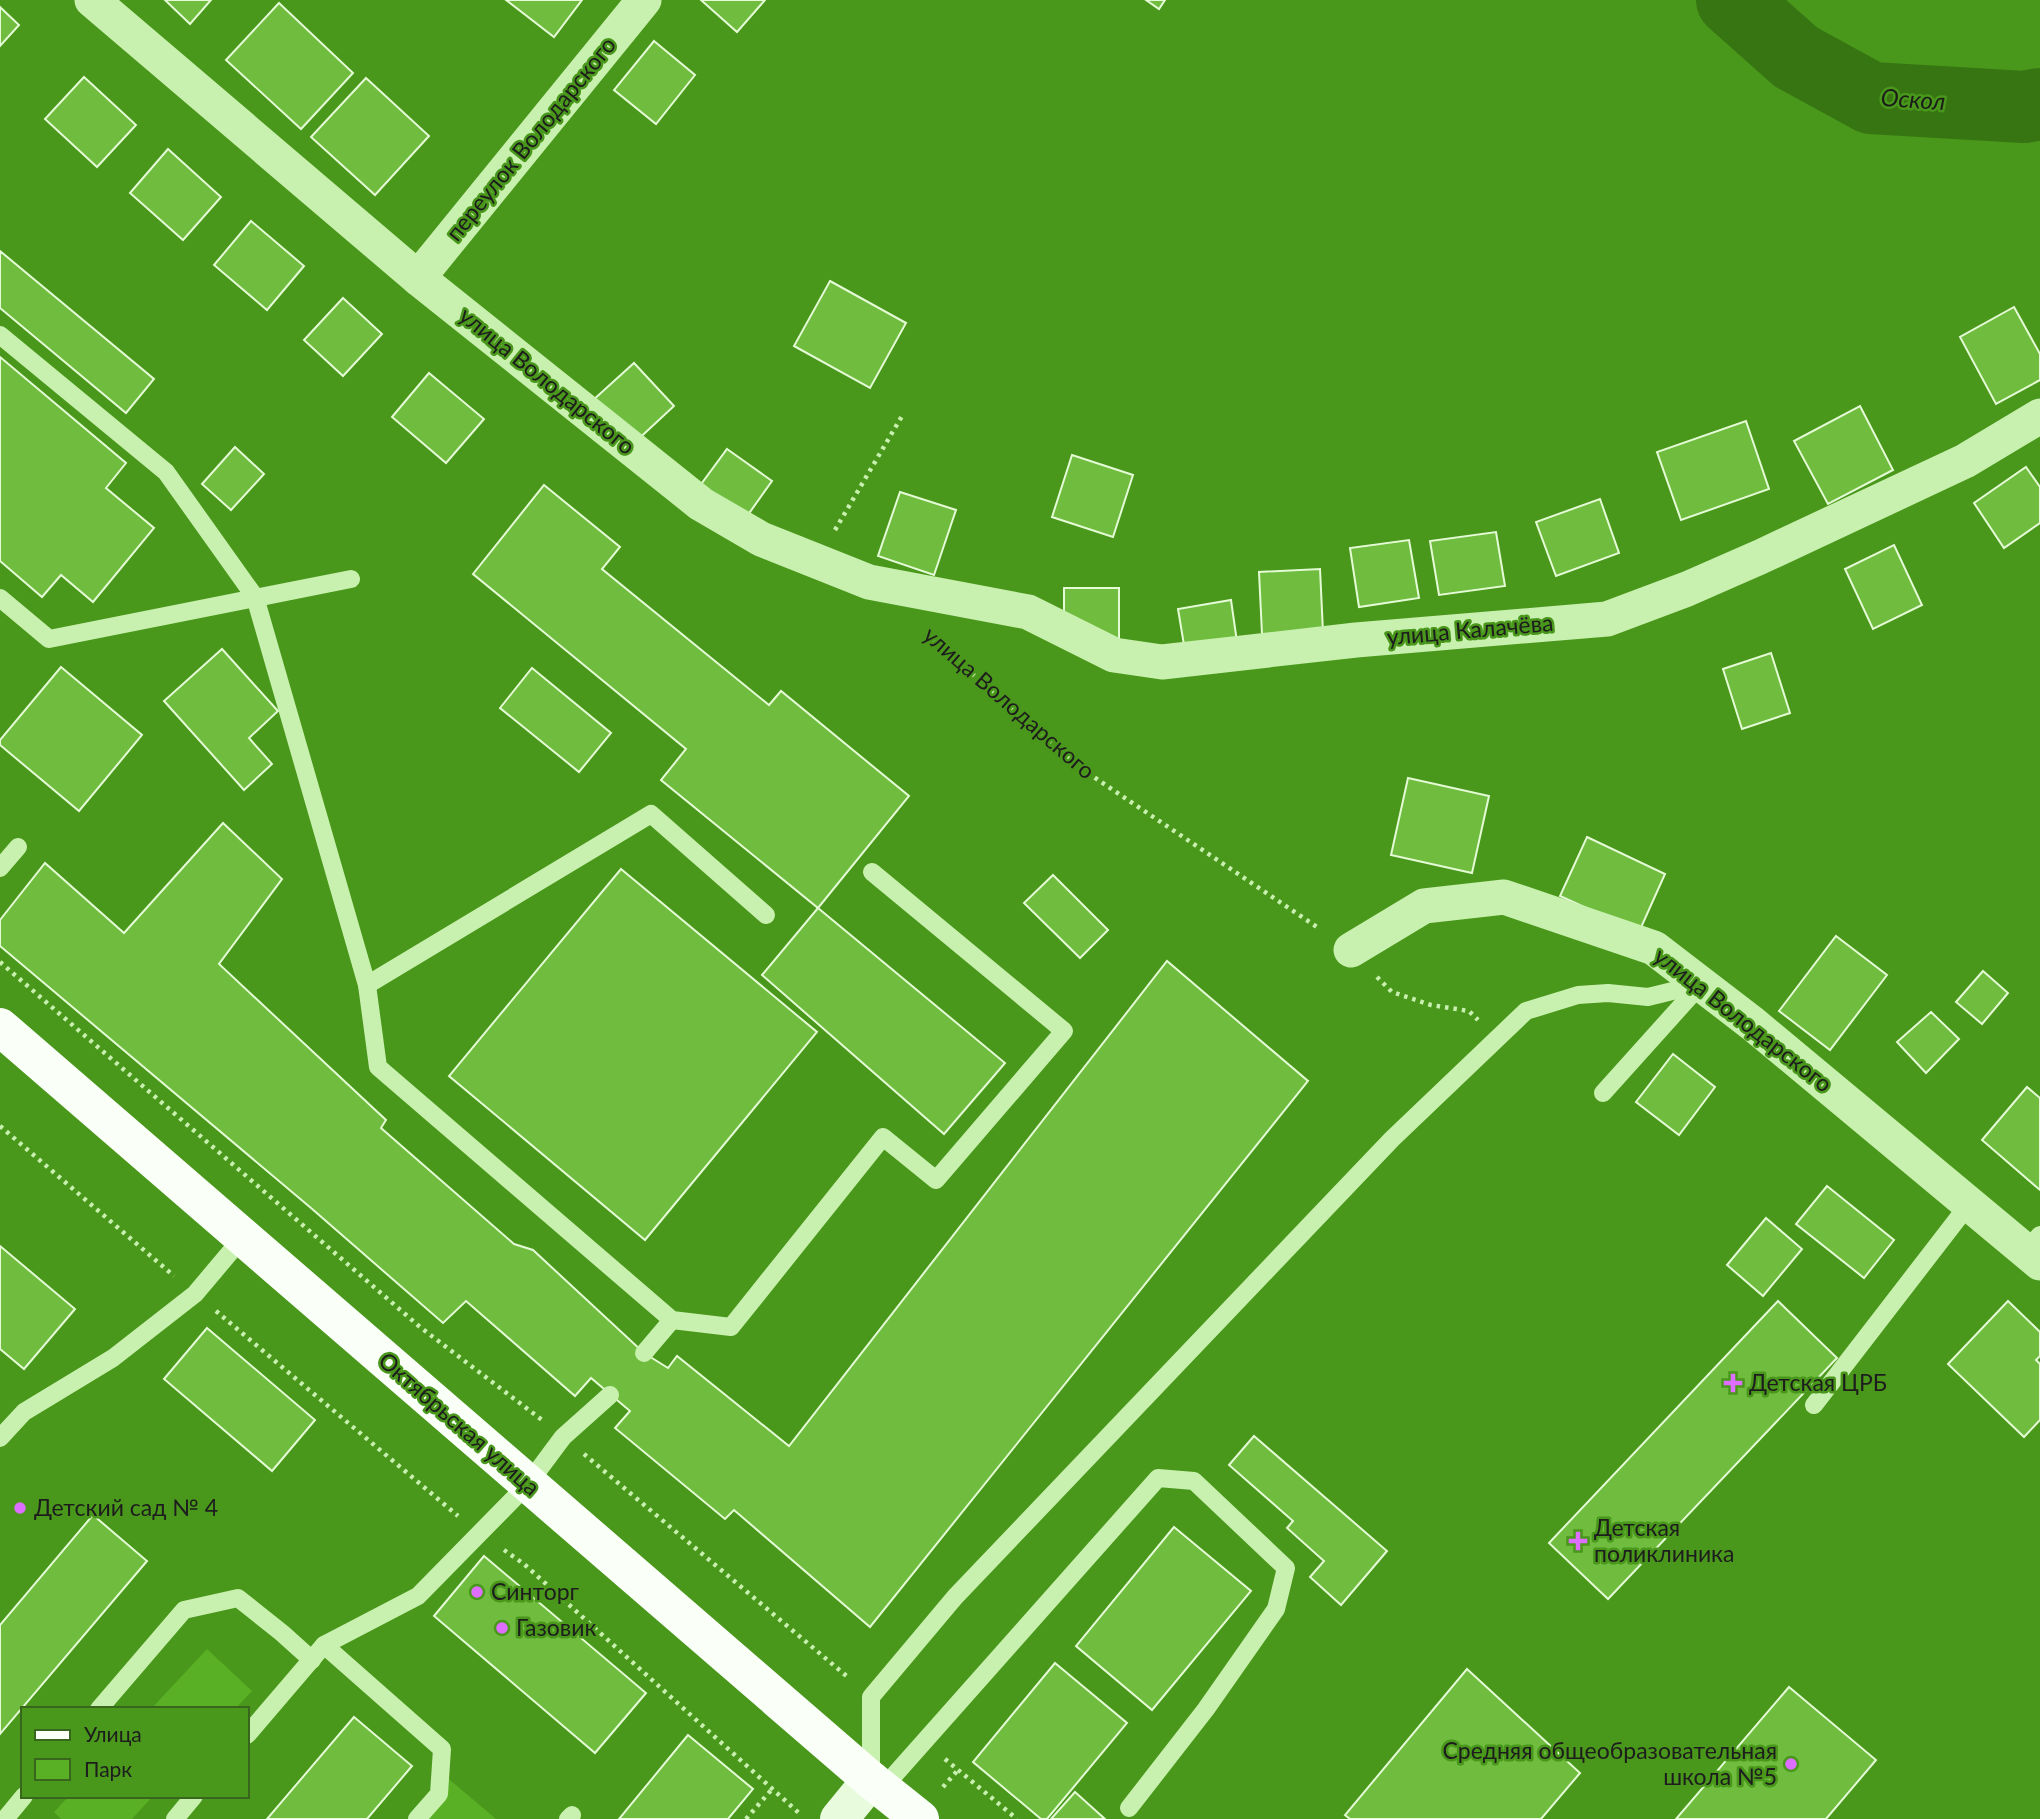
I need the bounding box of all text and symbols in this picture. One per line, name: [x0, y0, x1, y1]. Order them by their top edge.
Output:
street label: переулок Володарского: [439, 31, 621, 246]
water label: Оскол: [1880, 82, 1946, 115]
street label: улица Володарского: [454, 301, 641, 460]
street label: улица Калачёва: [1385, 608, 1554, 650]
street label: улица Володарского: [918, 620, 1101, 784]
street label: улица Володарского: [1649, 941, 1838, 1097]
street label: Октябрьская улица: [373, 1346, 546, 1501]
place label: Детская ЦРБ: [1749, 1368, 1887, 1396]
marker: Детская ЦРБ: [1723, 1373, 1743, 1393]
place label: Детский сад № 4: [34, 1493, 218, 1521]
marker: Детский сад № 4: [12, 1500, 28, 1516]
place label: Детская поликлиника: [1594, 1513, 1734, 1567]
marker: Детская поликлиника: [1568, 1531, 1588, 1551]
place label: Синторг: [491, 1577, 580, 1605]
marker: Синторг: [469, 1584, 485, 1600]
place label: Газовик: [516, 1613, 596, 1641]
marker: Газовик: [494, 1620, 510, 1636]
legend: [21, 1707, 248, 1798]
text: Улица: [84, 1721, 142, 1746]
place label: Средняя общеобразовательная школа №5: [1442, 1736, 1777, 1790]
text: Парк: [84, 1756, 132, 1781]
marker: Средняя общеобразовательная школа №5: [1783, 1756, 1799, 1772]

